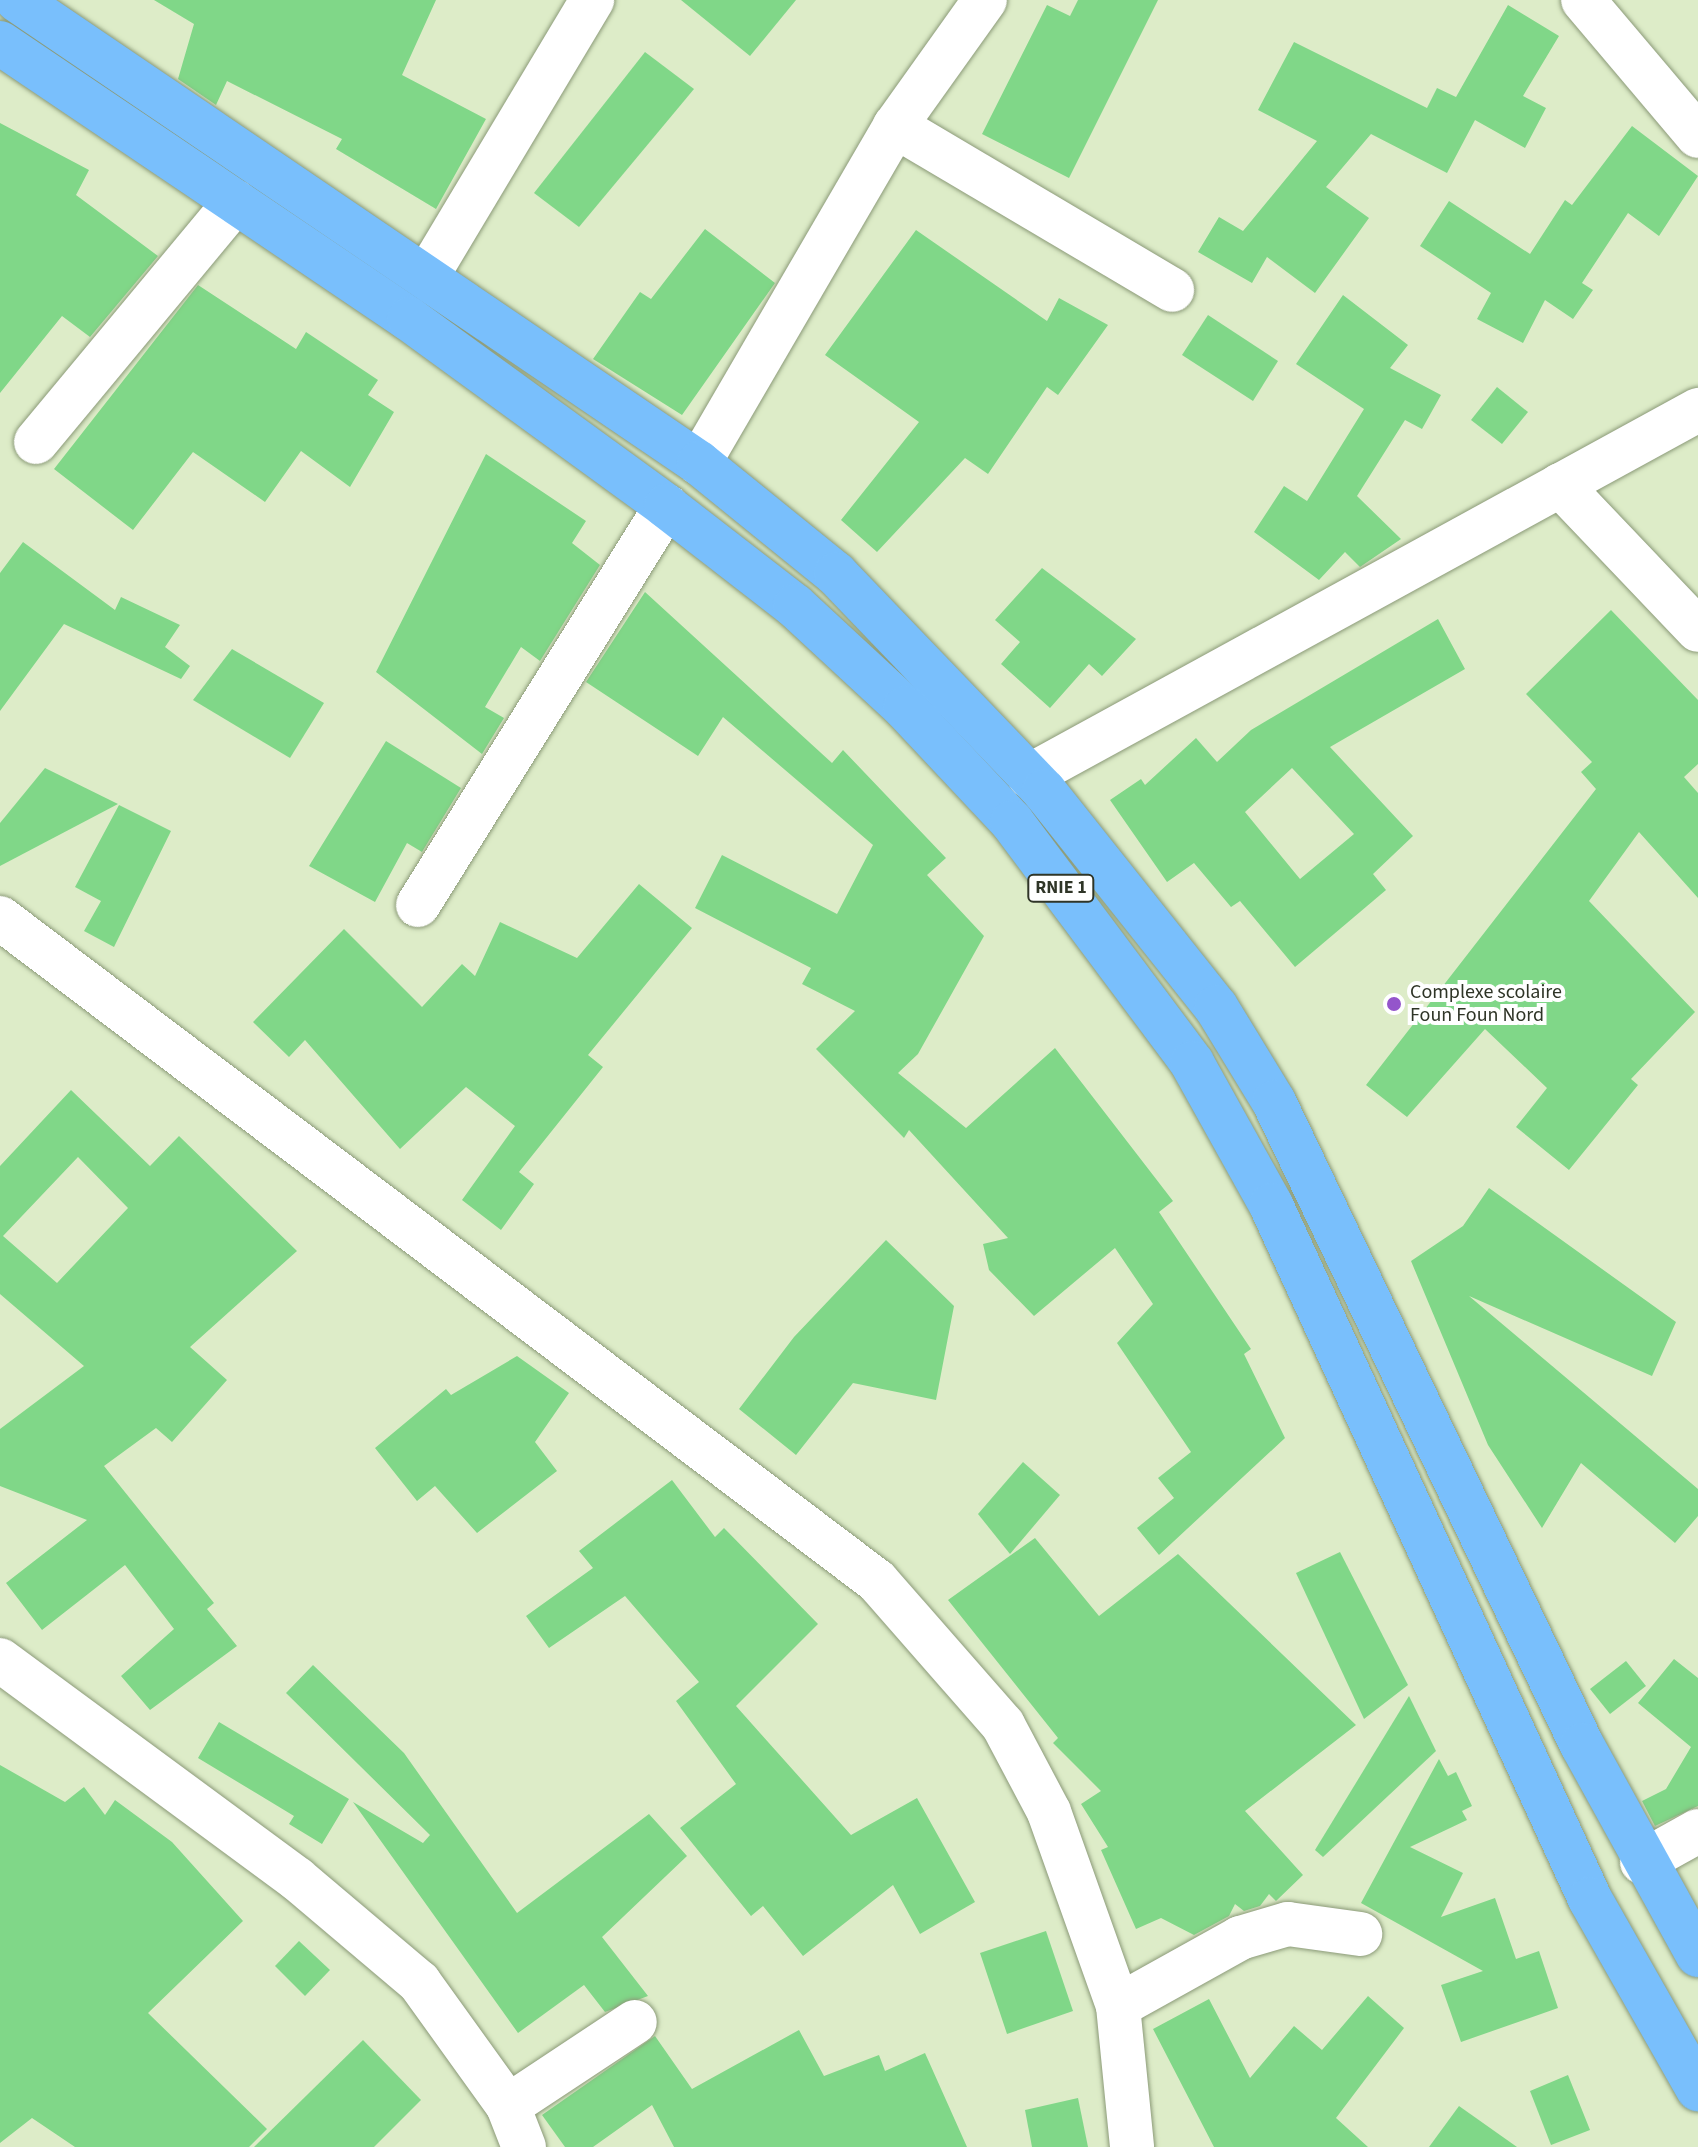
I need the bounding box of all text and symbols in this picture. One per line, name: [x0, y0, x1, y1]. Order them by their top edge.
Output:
road number: RNIE 1: [1027, 874, 1095, 902]
place label: Complexe scolaire Foun Foun Nord: [1410, 980, 1562, 1027]
marker: Complexe scolaire Foun Foun Nord: [1385, 995, 1403, 1013]

